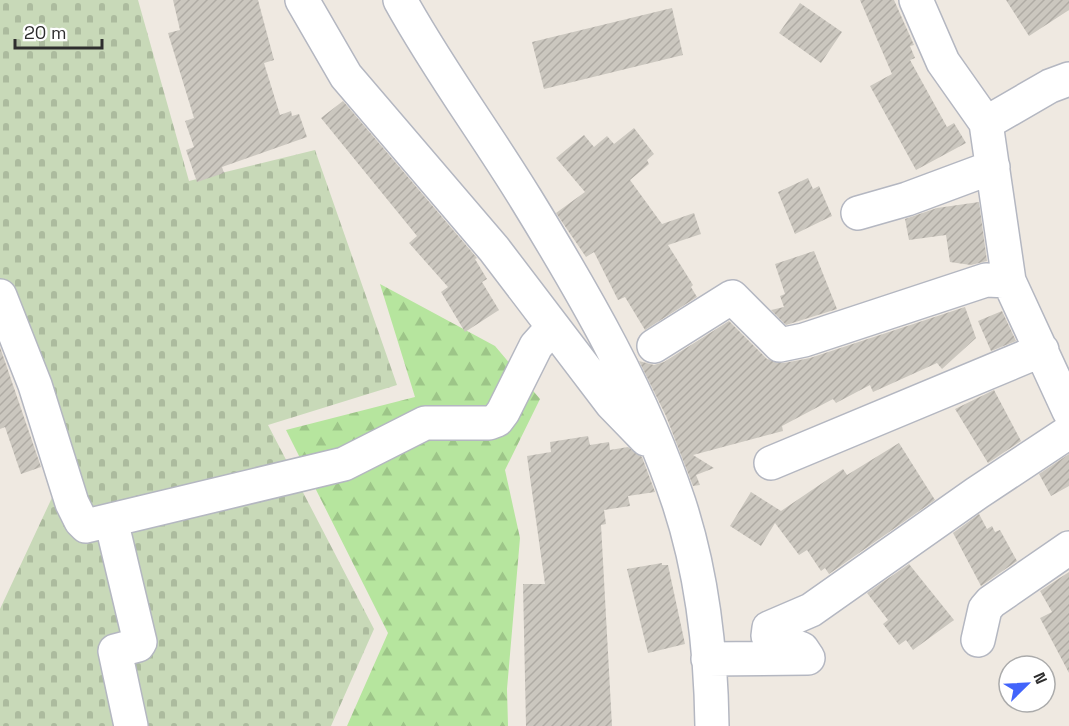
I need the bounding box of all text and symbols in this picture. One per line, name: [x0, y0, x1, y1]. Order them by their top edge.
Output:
scale bar: [15, 12, 102, 50]
text: 20 m: [24, 21, 67, 44]
north arrow: [997, 654, 1057, 714]
text: N: [1028, 669, 1052, 687]

